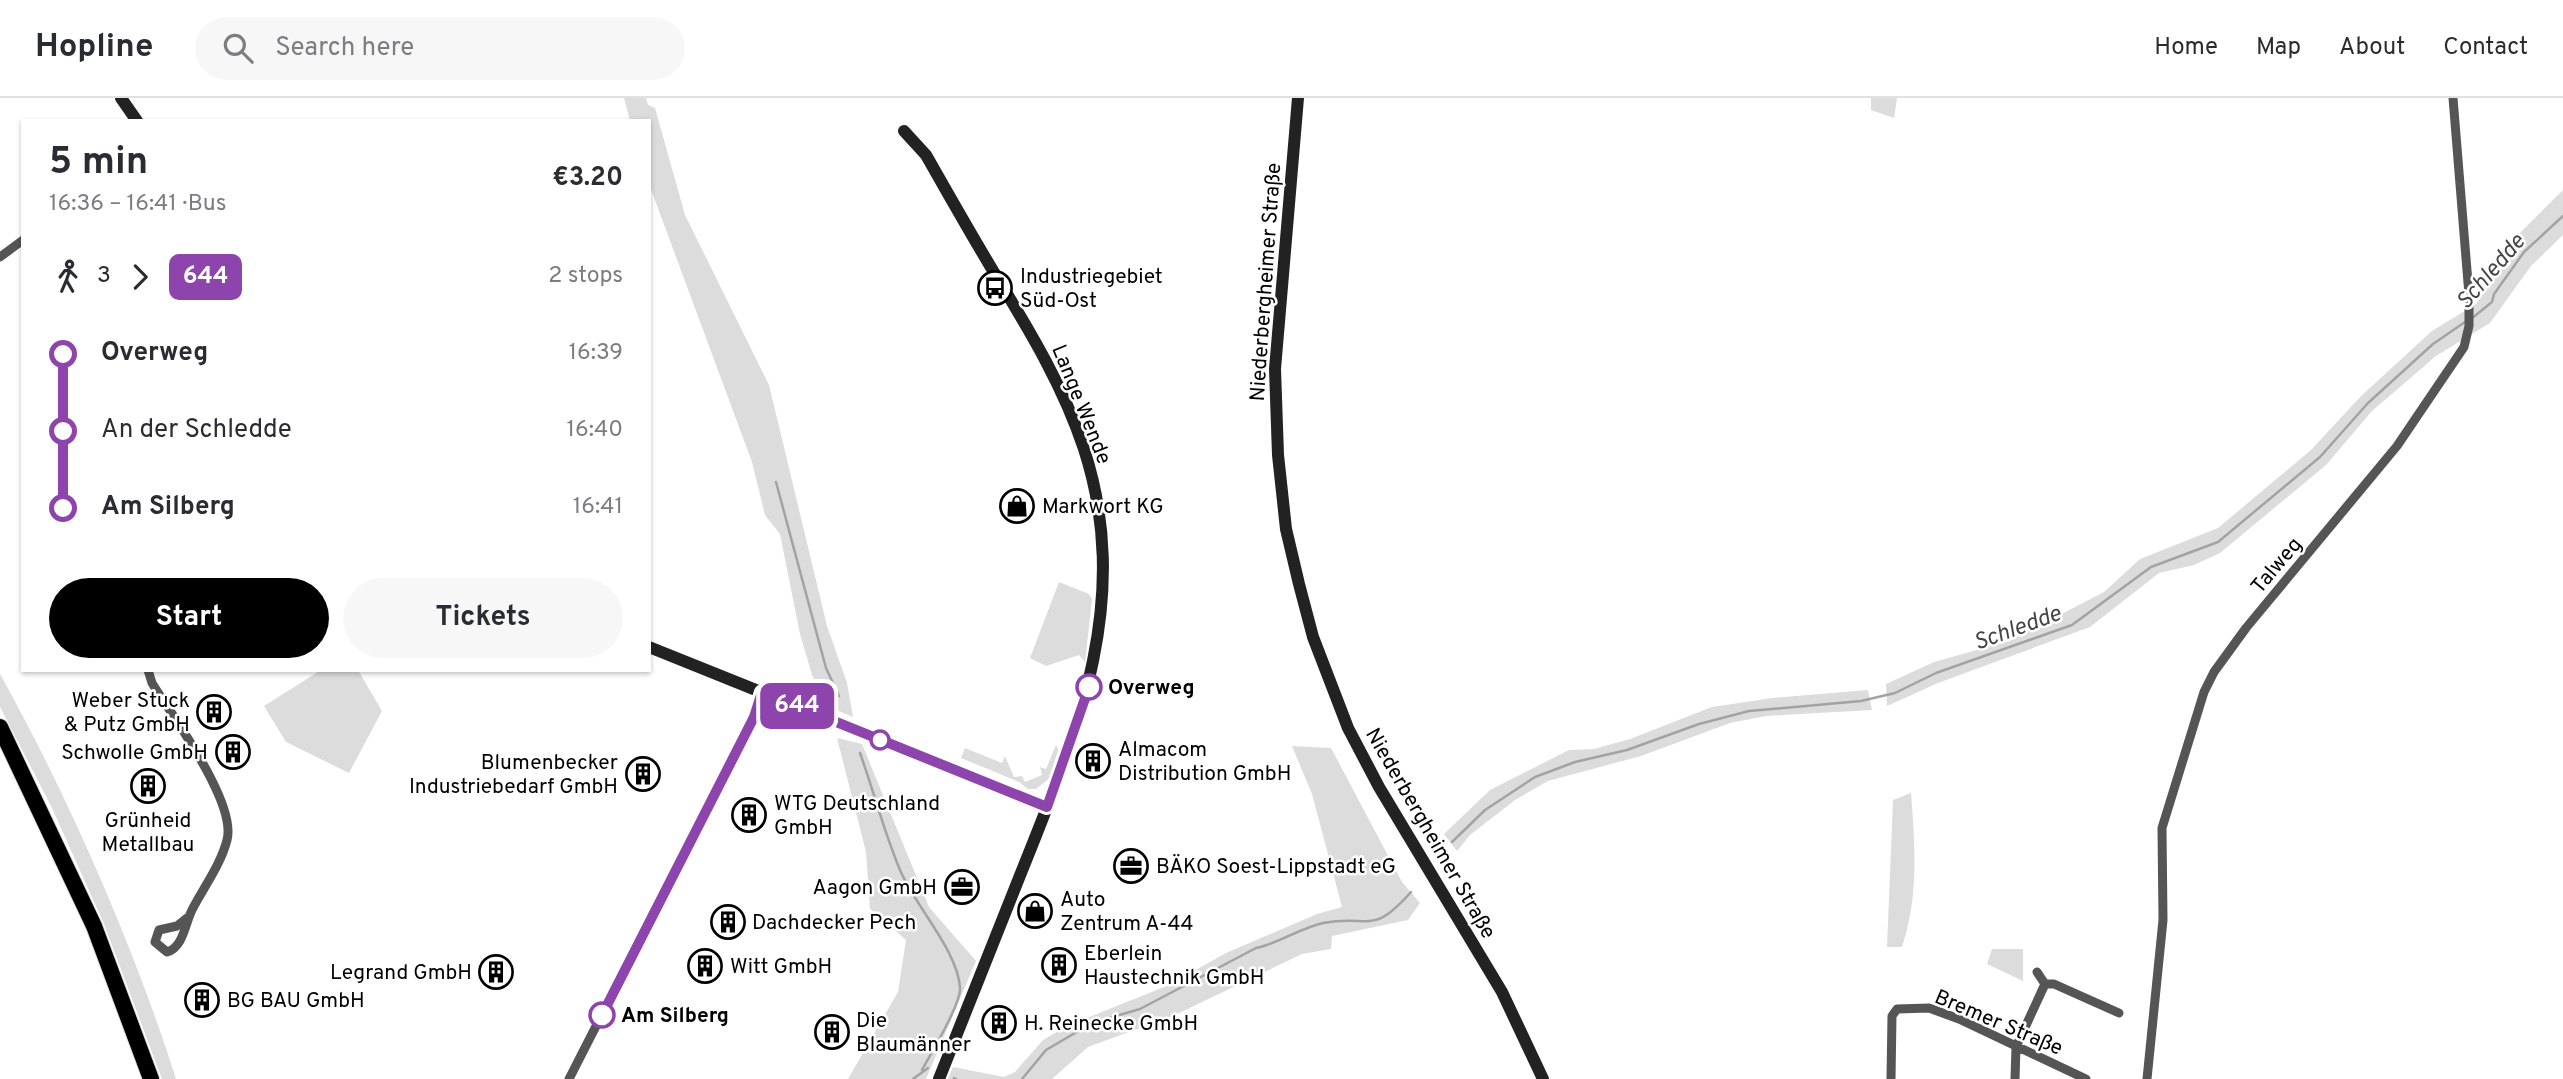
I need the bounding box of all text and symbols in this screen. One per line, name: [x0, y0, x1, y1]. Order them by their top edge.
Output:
search box: [195, 17, 685, 80]
text: Hopline: [35, 27, 153, 69]
icon: search: [219, 29, 257, 67]
text: Search here: [275, 32, 414, 65]
text: Home: [2154, 33, 2218, 63]
text: Map: [2256, 33, 2301, 63]
text: About: [2339, 33, 2405, 63]
text: Contact: [2443, 33, 2528, 63]
text: 5 min: [49, 139, 148, 188]
text: €3.20: [552, 162, 623, 195]
street label: Niederbergheimer Straße: [1245, 162, 1288, 402]
text: 16:36 – 16:41 · Bus: [49, 190, 227, 219]
water label: Schledde: [2451, 228, 2533, 317]
icon: walk: [49, 258, 87, 296]
icon: forward: [121, 258, 159, 296]
text: 3: [97, 262, 111, 291]
text: 644: [183, 262, 228, 292]
text: 2 stops: [548, 262, 623, 291]
place label: Industriegebiet Süd-Ost: [1020, 264, 1163, 315]
bus stop icon: Industriegebiet Süd-Ost: [976, 269, 1014, 307]
text: Overweg: [101, 337, 208, 370]
text: 16:39: [568, 339, 623, 368]
street label: Lange Wende: [1044, 341, 1117, 468]
text: An der Schledde: [101, 414, 292, 447]
text: 16:40: [566, 416, 623, 445]
shop icon: Markwort KG: [998, 487, 1036, 525]
text: Am Silberg: [101, 491, 235, 524]
text: 16:41: [573, 493, 623, 522]
place label: Markwort KG: [1042, 494, 1164, 521]
street label: Talweg: [2246, 532, 2309, 600]
button: Start: [49, 578, 329, 658]
button: Tickets: [343, 578, 623, 658]
water label: Schledde: [1970, 600, 2067, 659]
marker: Overweg: [1076, 674, 1102, 700]
place label: Overweg: [1108, 675, 1195, 702]
line badge: 644: [757, 683, 837, 729]
place label: Weber Stuck & Putz GmbH: [64, 688, 190, 739]
text: 644: [774, 691, 820, 721]
building icon: Weber Stuck & Putz GmbH: [195, 693, 233, 731]
street label: Niederbergheimer Straße: [1358, 724, 1501, 944]
unlabelled marker: [870, 730, 890, 750]
building icon: Schwolle GmbH: [214, 733, 252, 771]
place label: Almacom Distribution GmbH: [1118, 737, 1291, 788]
place label: Schwolle GmbH: [61, 740, 208, 767]
building icon: Almacom Distribution GmbH: [1074, 742, 1112, 780]
place label: Blumenbecker Industriebedarf GmbH: [409, 750, 618, 801]
building icon: Blumenbecker Industriebedarf GmbH: [624, 755, 662, 793]
building icon: Grünheid Metallbau: [129, 767, 167, 805]
place label: WTG Deutschland GmbH: [774, 791, 940, 842]
building icon: WTG Deutschland GmbH: [730, 796, 768, 834]
place label: Grünheid Metallbau: [102, 808, 194, 859]
office icon: BÄKO Soest-Lippstadt eG: [1112, 847, 1150, 885]
place label: BÄKO Soest-Lippstadt eG: [1156, 854, 1396, 881]
office icon: Aagon GmbH: [943, 868, 981, 906]
place label: Aagon GmbH: [813, 875, 937, 902]
place label: Auto Zentrum A-44: [1060, 887, 1194, 938]
shop icon: Auto Zentrum A-44: [1016, 892, 1054, 930]
building icon: Dachdecker Pech: [709, 903, 747, 941]
place label: Dachdecker Pech: [752, 910, 916, 937]
place label: Eberlein Haustechnik GmbH: [1084, 941, 1265, 992]
building icon: Eberlein Haustechnik GmbH: [1040, 946, 1078, 984]
building icon: Witt GmbH: [686, 947, 724, 985]
building icon: Legrand GmbH: [477, 953, 515, 991]
place label: Witt GmbH: [730, 954, 832, 981]
place label: Legrand GmbH: [330, 960, 472, 987]
building icon: BG BAU GmbH: [183, 981, 221, 1019]
street label: Bremer Straße: [1930, 984, 2067, 1063]
place label: BG BAU GmbH: [227, 988, 365, 1015]
marker: Am Silberg: [589, 1002, 615, 1028]
place label: Am Silberg: [621, 1003, 729, 1030]
building icon: H. Reinecke GmbH: [980, 1004, 1018, 1042]
place label: Die Blaumänner: [856, 1008, 971, 1059]
place label: H. Reinecke GmbH: [1024, 1011, 1198, 1038]
building icon: Die Blaumänner: [813, 1013, 851, 1051]

